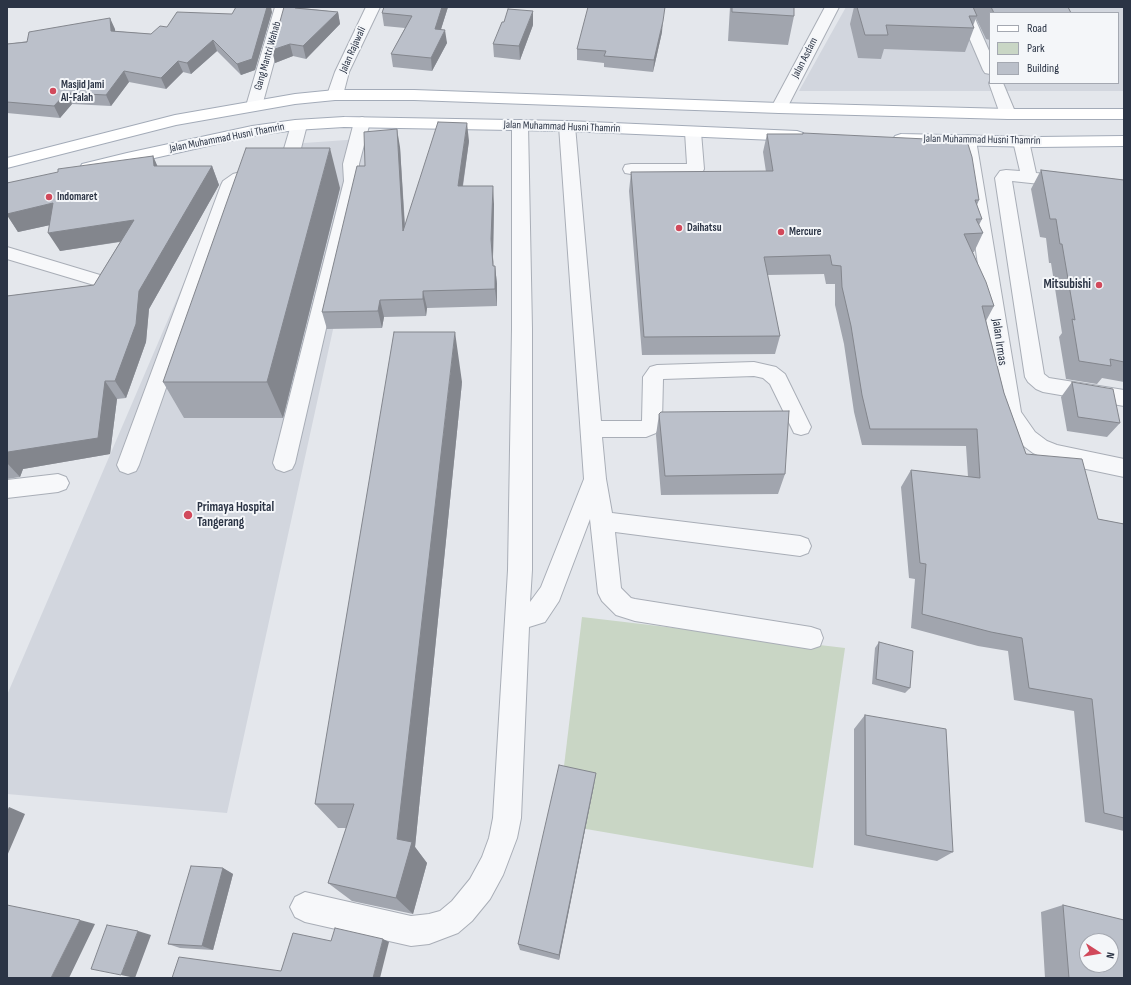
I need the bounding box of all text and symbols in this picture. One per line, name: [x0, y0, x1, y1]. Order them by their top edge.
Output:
legend: [989, 12, 1119, 84]
street label: Gang Mantri Wahab: [252, 20, 284, 92]
text: Road: [1027, 21, 1047, 36]
street label: Jalan Rajawali: [337, 25, 369, 75]
street label: Jalan Asdam: [789, 35, 821, 81]
text: Park: [1027, 41, 1045, 56]
text: Building: [1027, 61, 1059, 76]
place label: Masjid Jami Al-Falah: [61, 78, 104, 104]
marker: Masjid Jami Al-Falah: [48, 86, 58, 96]
street label: Jalan Muhammad Husni Thamrin: [503, 118, 621, 136]
street label: Jalan Muhammad Husni Thamrin: [168, 120, 286, 156]
street label: Jalan Muhammad Husni Thamrin: [923, 132, 1041, 148]
place label: Indomaret: [57, 190, 97, 204]
marker: Indomaret: [44, 192, 54, 202]
place label: Daihatsu: [687, 221, 721, 235]
marker: Daihatsu: [674, 223, 684, 233]
place label: Mercure: [789, 225, 821, 239]
marker: Mercure: [776, 227, 786, 237]
place label: Mitsubishi: [1043, 277, 1091, 293]
marker: Mitsubishi: [1094, 280, 1104, 290]
street label: Jalan Irmas: [988, 318, 1010, 366]
place label: Primaya Hospital Tangerang: [197, 500, 274, 531]
marker: Primaya Hospital Tangerang: [182, 509, 194, 521]
north arrow: [1079, 933, 1119, 973]
text: N: [1103, 951, 1117, 960]

